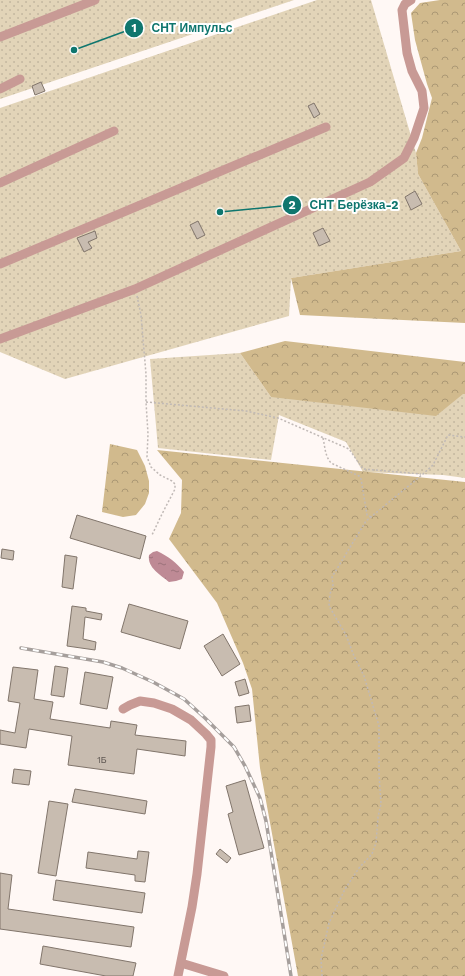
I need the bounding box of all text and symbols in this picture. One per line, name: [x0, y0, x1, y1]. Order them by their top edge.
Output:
callout: СНТ Импульс: [124, 16, 241, 40]
text: 1: [131, 21, 137, 35]
text: СНТ Импульс: [151, 21, 233, 35]
callout: СНТ Берёзка-2: [282, 193, 407, 217]
text: 2: [288, 198, 296, 212]
text: СНТ Берёзка-2: [310, 198, 398, 212]
house number: 1Б: [97, 755, 107, 765]

